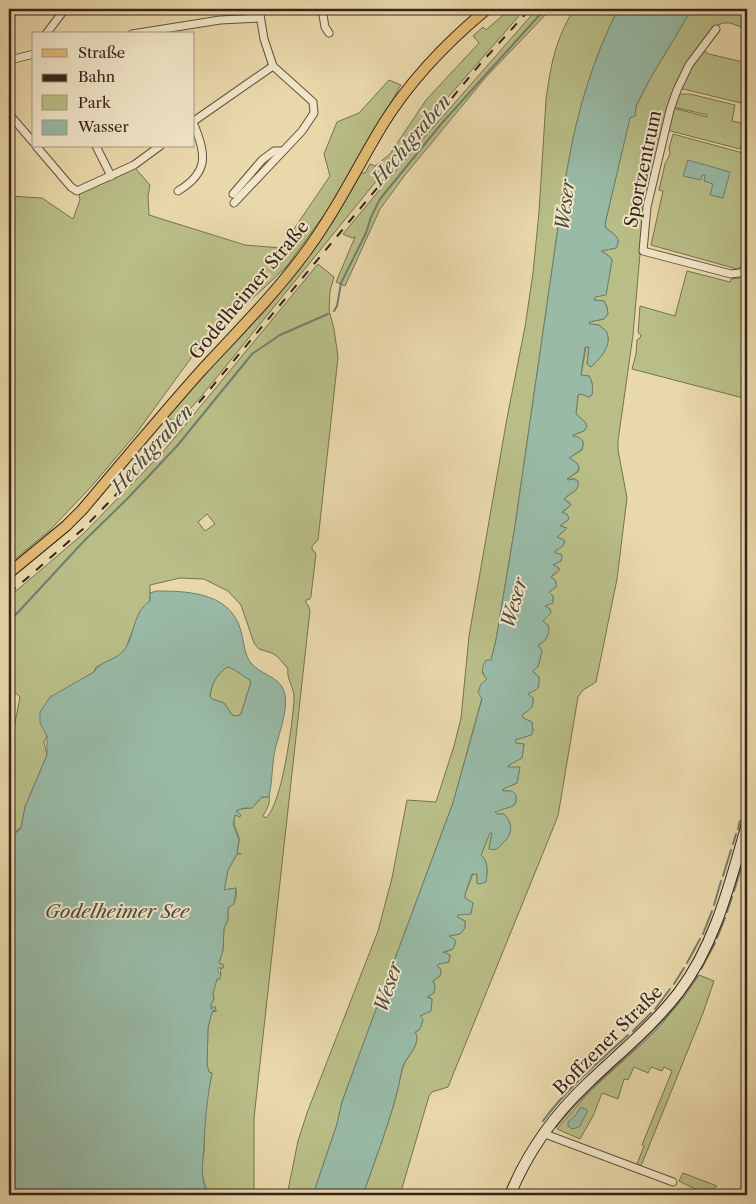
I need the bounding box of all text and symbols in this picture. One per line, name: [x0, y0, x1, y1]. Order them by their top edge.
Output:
legend: [32, 32, 195, 148]
text: Straße: [78, 43, 125, 62]
text: Bahn: [78, 67, 116, 86]
water label: Hechtgraben: [365, 90, 456, 192]
text: Park: [78, 93, 112, 112]
street label: Sportzentrum: [620, 108, 666, 230]
text: Wasser: [77, 117, 129, 136]
water label: Weser: [550, 177, 580, 232]
street label: Godelheimer Straße: [185, 216, 313, 364]
water label: Hechtgraben: [105, 400, 198, 500]
water label: Weser: [496, 574, 532, 631]
water label: Godelheimer See: [45, 900, 190, 923]
water label: Weser: [369, 958, 407, 1015]
street label: Boffzener Straße: [549, 981, 667, 1099]

